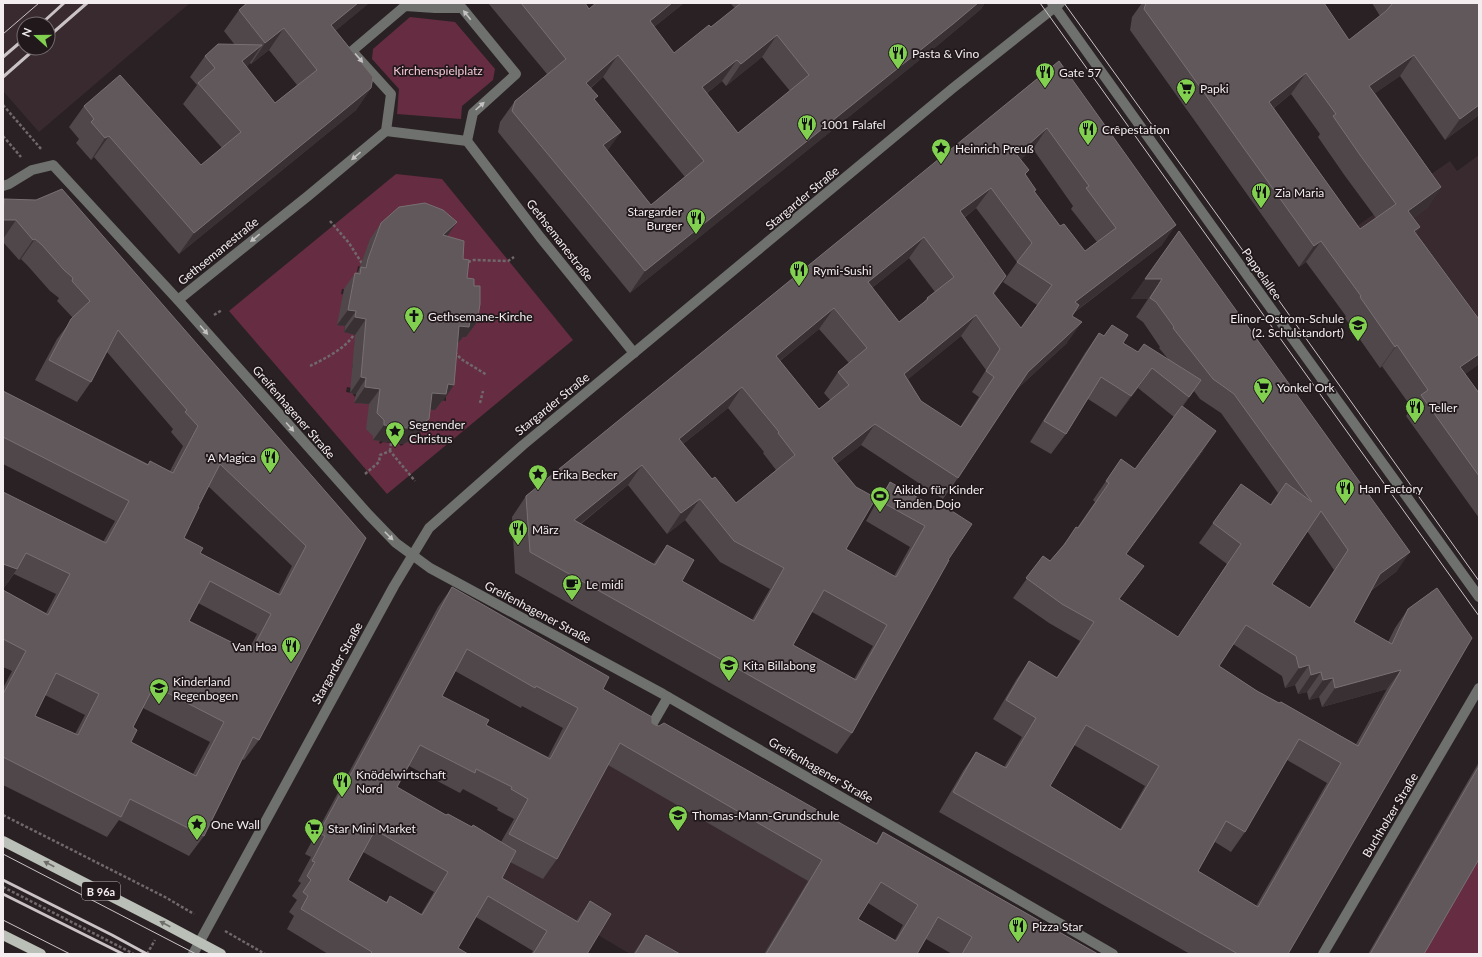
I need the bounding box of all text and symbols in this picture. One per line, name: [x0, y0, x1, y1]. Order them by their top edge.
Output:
one-way arrow: [463, 9, 472, 20]
north arrow: [16, 16, 56, 56]
text: N: [19, 26, 34, 39]
restaurant icon: Pasta & Vino: [887, 42, 909, 70]
place label: Pasta & Vino: [912, 46, 979, 61]
one-way arrow: [354, 53, 363, 63]
restaurant icon: Gate 57: [1034, 61, 1056, 89]
park label: Kirchenspielplatz: [393, 63, 483, 78]
place label: Gate 57: [1059, 65, 1101, 80]
supermarket icon: Papki: [1175, 77, 1197, 105]
place label: Papki: [1200, 81, 1229, 96]
one-way arrow: [475, 102, 486, 111]
restaurant icon: 1001 Falafel: [796, 113, 818, 141]
place label: 1001 Falafel: [821, 117, 886, 132]
restaurant icon: Crêpestation: [1077, 118, 1099, 146]
place label: Crêpestation: [1102, 122, 1170, 137]
place icon: Heinrich Preuß: [930, 137, 952, 165]
place label: Heinrich Preuß: [955, 141, 1034, 156]
one-way arrow: [351, 152, 361, 161]
street label: Stargarder Straße: [762, 163, 842, 233]
restaurant icon: Zia Maria: [1250, 181, 1272, 209]
place label: Zia Maria: [1275, 185, 1324, 200]
street label: Gethsemanestraße: [523, 196, 597, 284]
place label: Stargarder Burger: [628, 204, 683, 233]
restaurant icon: Stargarder Burger: [685, 207, 707, 235]
street label: Gethsemanestraße: [175, 214, 261, 288]
one-way arrow: [250, 234, 261, 243]
street label: Pappelallee: [1239, 245, 1285, 303]
restaurant icon: Rymi-Sushi: [788, 259, 810, 287]
place label: Rymi-Sushi: [813, 263, 872, 278]
church icon: Gethsemane-Kirche: [403, 305, 425, 333]
place label: Gethsemane-Kirche: [428, 309, 533, 324]
place label: Elinor-Ostrom-Schule (2. Schulstandort): [1230, 311, 1344, 340]
school or university icon: Elinor-Ostrom-Schule (2. Schulstandort): [1347, 314, 1369, 342]
one-way arrow: [199, 325, 208, 334]
street label: Greifenhagener Straße: [249, 362, 339, 462]
street label: Stargarder Straße: [512, 369, 592, 439]
supermarket icon: Yonkel Ork: [1252, 376, 1274, 404]
place label: Yonkel Ork: [1277, 380, 1336, 395]
restaurant icon: Teller: [1404, 396, 1426, 424]
place label: Teller: [1429, 400, 1458, 415]
place label: Segnender Christus: [409, 417, 466, 446]
place icon: Segnender Christus: [384, 420, 406, 448]
one-way arrow: [285, 422, 295, 432]
restaurant icon: 'A Magica: [259, 446, 281, 474]
place label: 'A Magica: [206, 450, 256, 465]
place icon: Erika Becker: [527, 463, 549, 491]
place label: Erika Becker: [552, 467, 618, 482]
restaurant icon: Han Factory: [1334, 477, 1356, 505]
place label: Han Factory: [1359, 481, 1424, 496]
place label: Aikido für Kinder Tanden Dojo: [894, 482, 984, 511]
sports icon: Aikido für Kinder Tanden Dojo: [869, 485, 891, 513]
restaurant icon: März: [507, 518, 529, 546]
place label: März: [532, 522, 559, 537]
one-way arrow: [384, 531, 394, 541]
cafe icon: Le midi: [561, 573, 583, 601]
place label: Le midi: [586, 577, 624, 592]
street label: Greifenhagener Straße: [482, 578, 594, 646]
street label: Stargarder Straße: [308, 619, 366, 707]
restaurant icon: Van Hoa: [280, 635, 302, 663]
place label: Van Hoa: [232, 639, 277, 654]
school or university icon: Kita Billabong: [718, 654, 740, 682]
place label: Kita Billabong: [743, 658, 816, 673]
place label: Kinderland Regenbogen: [173, 674, 238, 703]
school or university icon: Kinderland Regenbogen: [148, 677, 170, 705]
street label: Greifenhagener Straße: [766, 734, 876, 806]
place label: Knödelwirtschaft Nord: [356, 767, 447, 796]
restaurant icon: Knödelwirtschaft Nord: [331, 770, 353, 798]
street label: Buchholzer Straße: [1359, 770, 1421, 860]
school or university icon: Thomas-Mann-Grundschule: [667, 804, 689, 832]
place label: Thomas-Mann-Grundschule: [692, 808, 839, 823]
place icon: One Wall: [186, 813, 208, 841]
place label: One Wall: [211, 817, 260, 832]
supermarket icon: Star Mini Market: [303, 817, 325, 845]
place label: Star Mini Market: [328, 821, 417, 836]
one-way arrow: [44, 861, 55, 868]
road number: B 96a: [82, 882, 120, 900]
restaurant icon: Pizza Star: [1007, 915, 1029, 943]
place label: Pizza Star: [1032, 919, 1083, 934]
one-way arrow: [159, 920, 171, 927]

